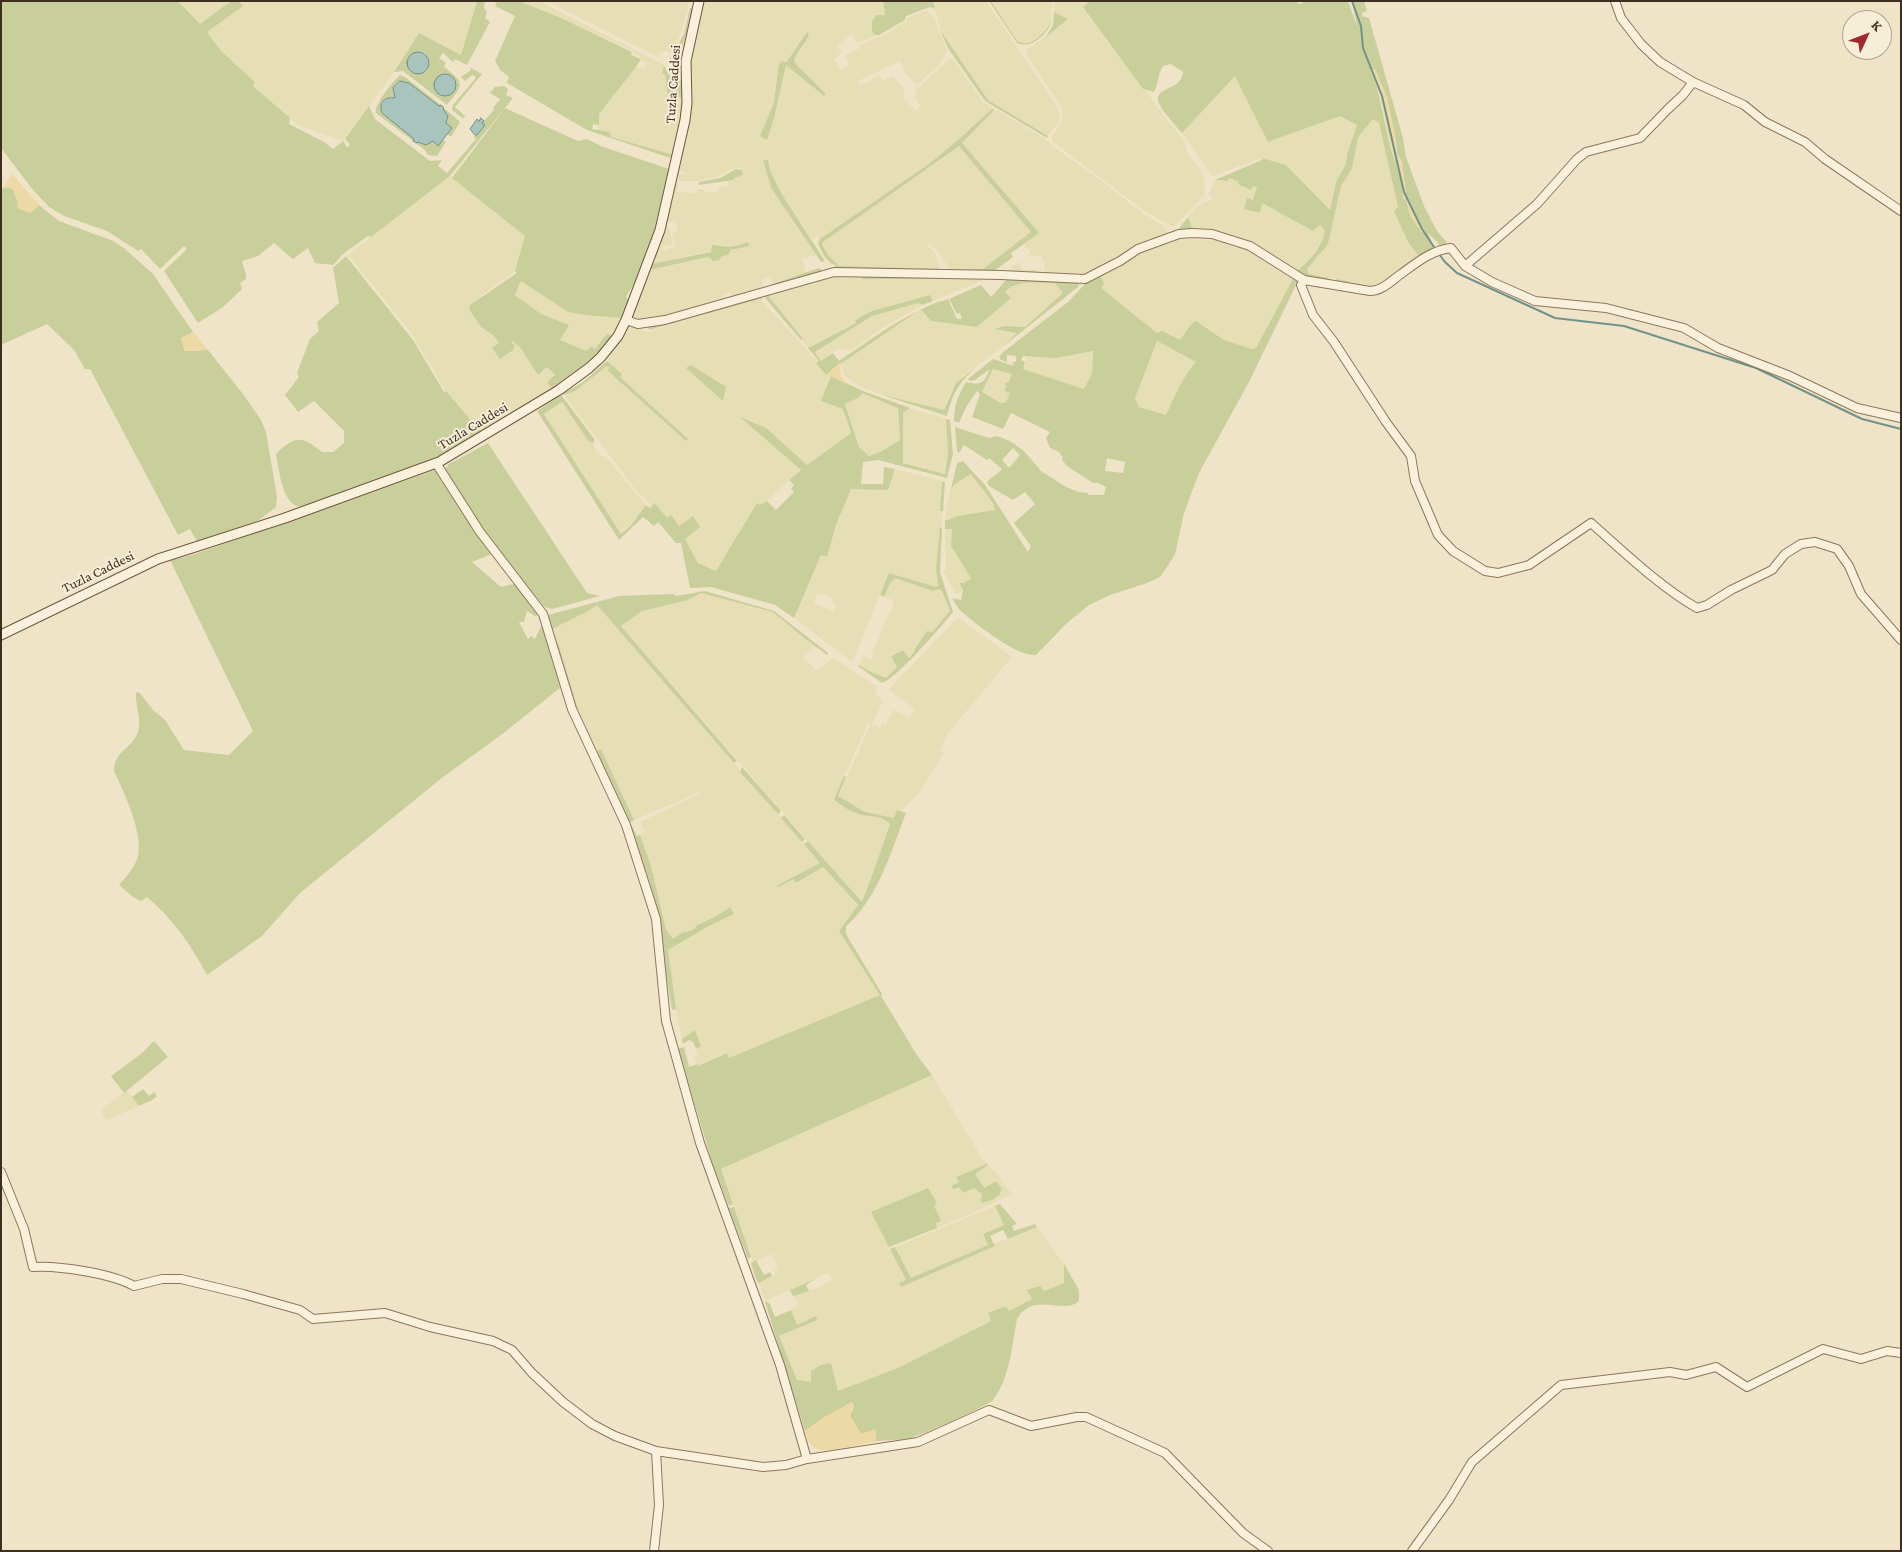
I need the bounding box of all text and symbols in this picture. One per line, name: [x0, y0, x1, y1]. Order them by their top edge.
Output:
north arrow: [1842, 10, 1892, 60]
text: K: [1868, 17, 1886, 34]
street label: Tuzla Caddesi: [662, 44, 684, 124]
street label: Tuzla Caddesi: [435, 399, 511, 453]
street label: Tuzla Caddesi: [59, 547, 137, 597]

